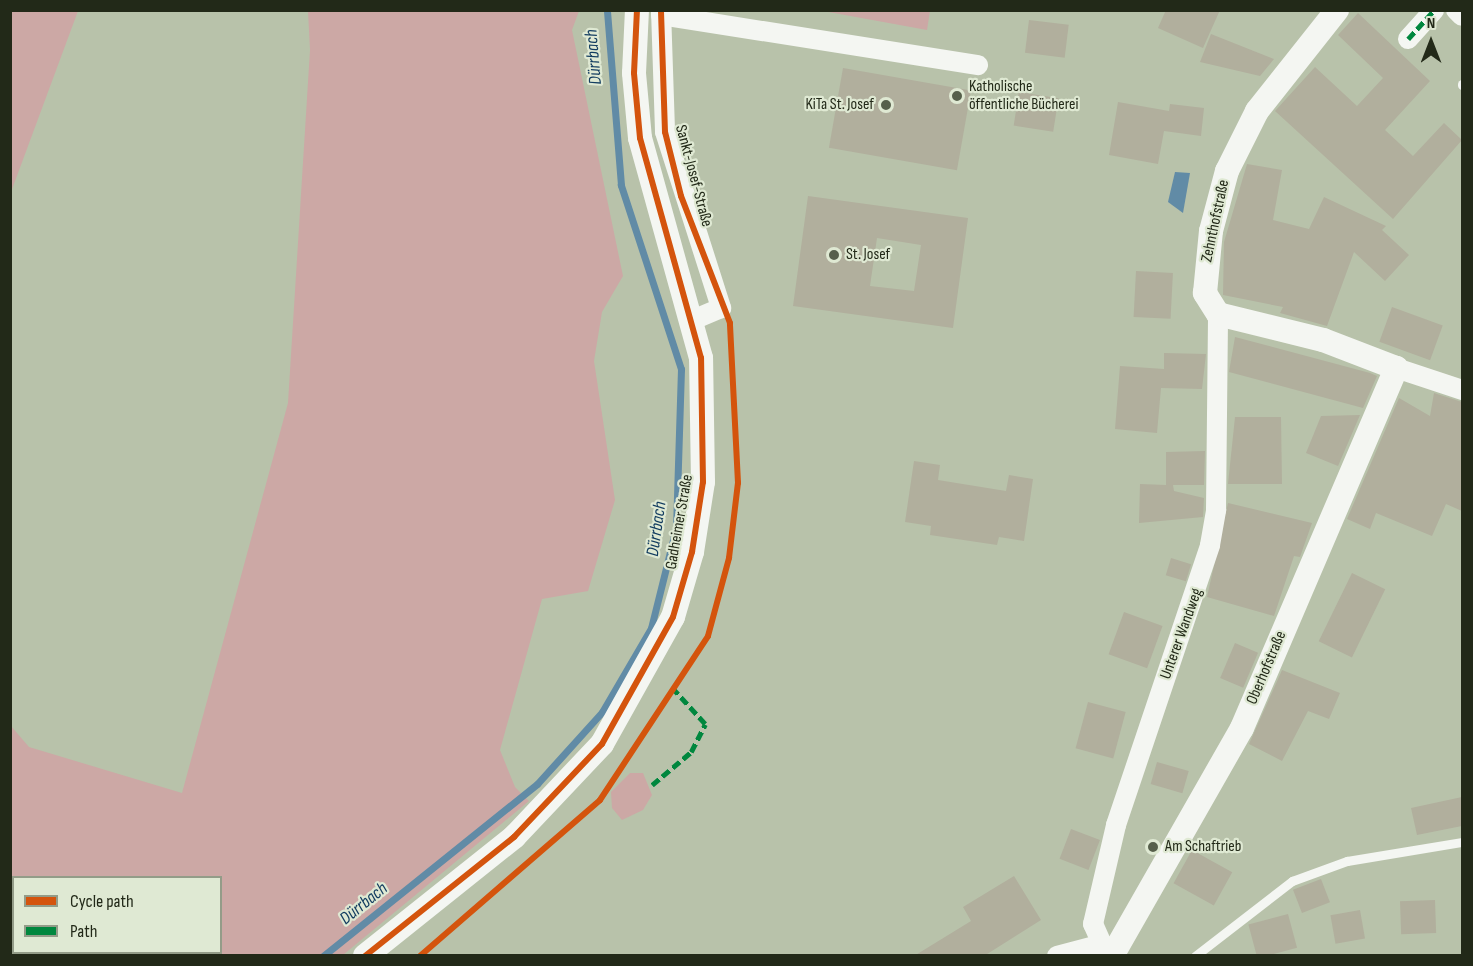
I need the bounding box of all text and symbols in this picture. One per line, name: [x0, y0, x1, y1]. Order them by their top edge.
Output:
north arrow: [1401, 12, 1461, 72]
text: N: [1427, 14, 1435, 33]
water label: Dürrbach: [581, 28, 607, 86]
place label: Katholische öffentliche Bücherei: [969, 77, 1078, 115]
marker: Katholische öffentliche Bücherei: [950, 89, 964, 103]
place label: KiTa St. Josef: [805, 95, 874, 115]
marker: KiTa St. Josef: [879, 98, 893, 112]
street label: Sankt-Josef-Straße: [670, 123, 716, 229]
street label: Zehnthofstraße: [1198, 178, 1234, 264]
place label: St. Josef: [846, 245, 890, 265]
marker: St. Josef: [827, 248, 841, 262]
street label: Gadheimer Straße: [662, 473, 698, 571]
water label: Dürrbach: [642, 500, 672, 558]
street label: Unterer Wandweg: [1157, 586, 1207, 682]
street label: Oberhofstraße: [1243, 628, 1291, 708]
place label: Am Schaftrieb: [1165, 837, 1241, 857]
marker: Am Schaftrieb: [1146, 840, 1160, 854]
legend: [12, 876, 222, 954]
water label: Dürrbach: [336, 878, 392, 930]
text: Cycle path: [70, 891, 134, 912]
text: Path: [70, 921, 98, 942]

